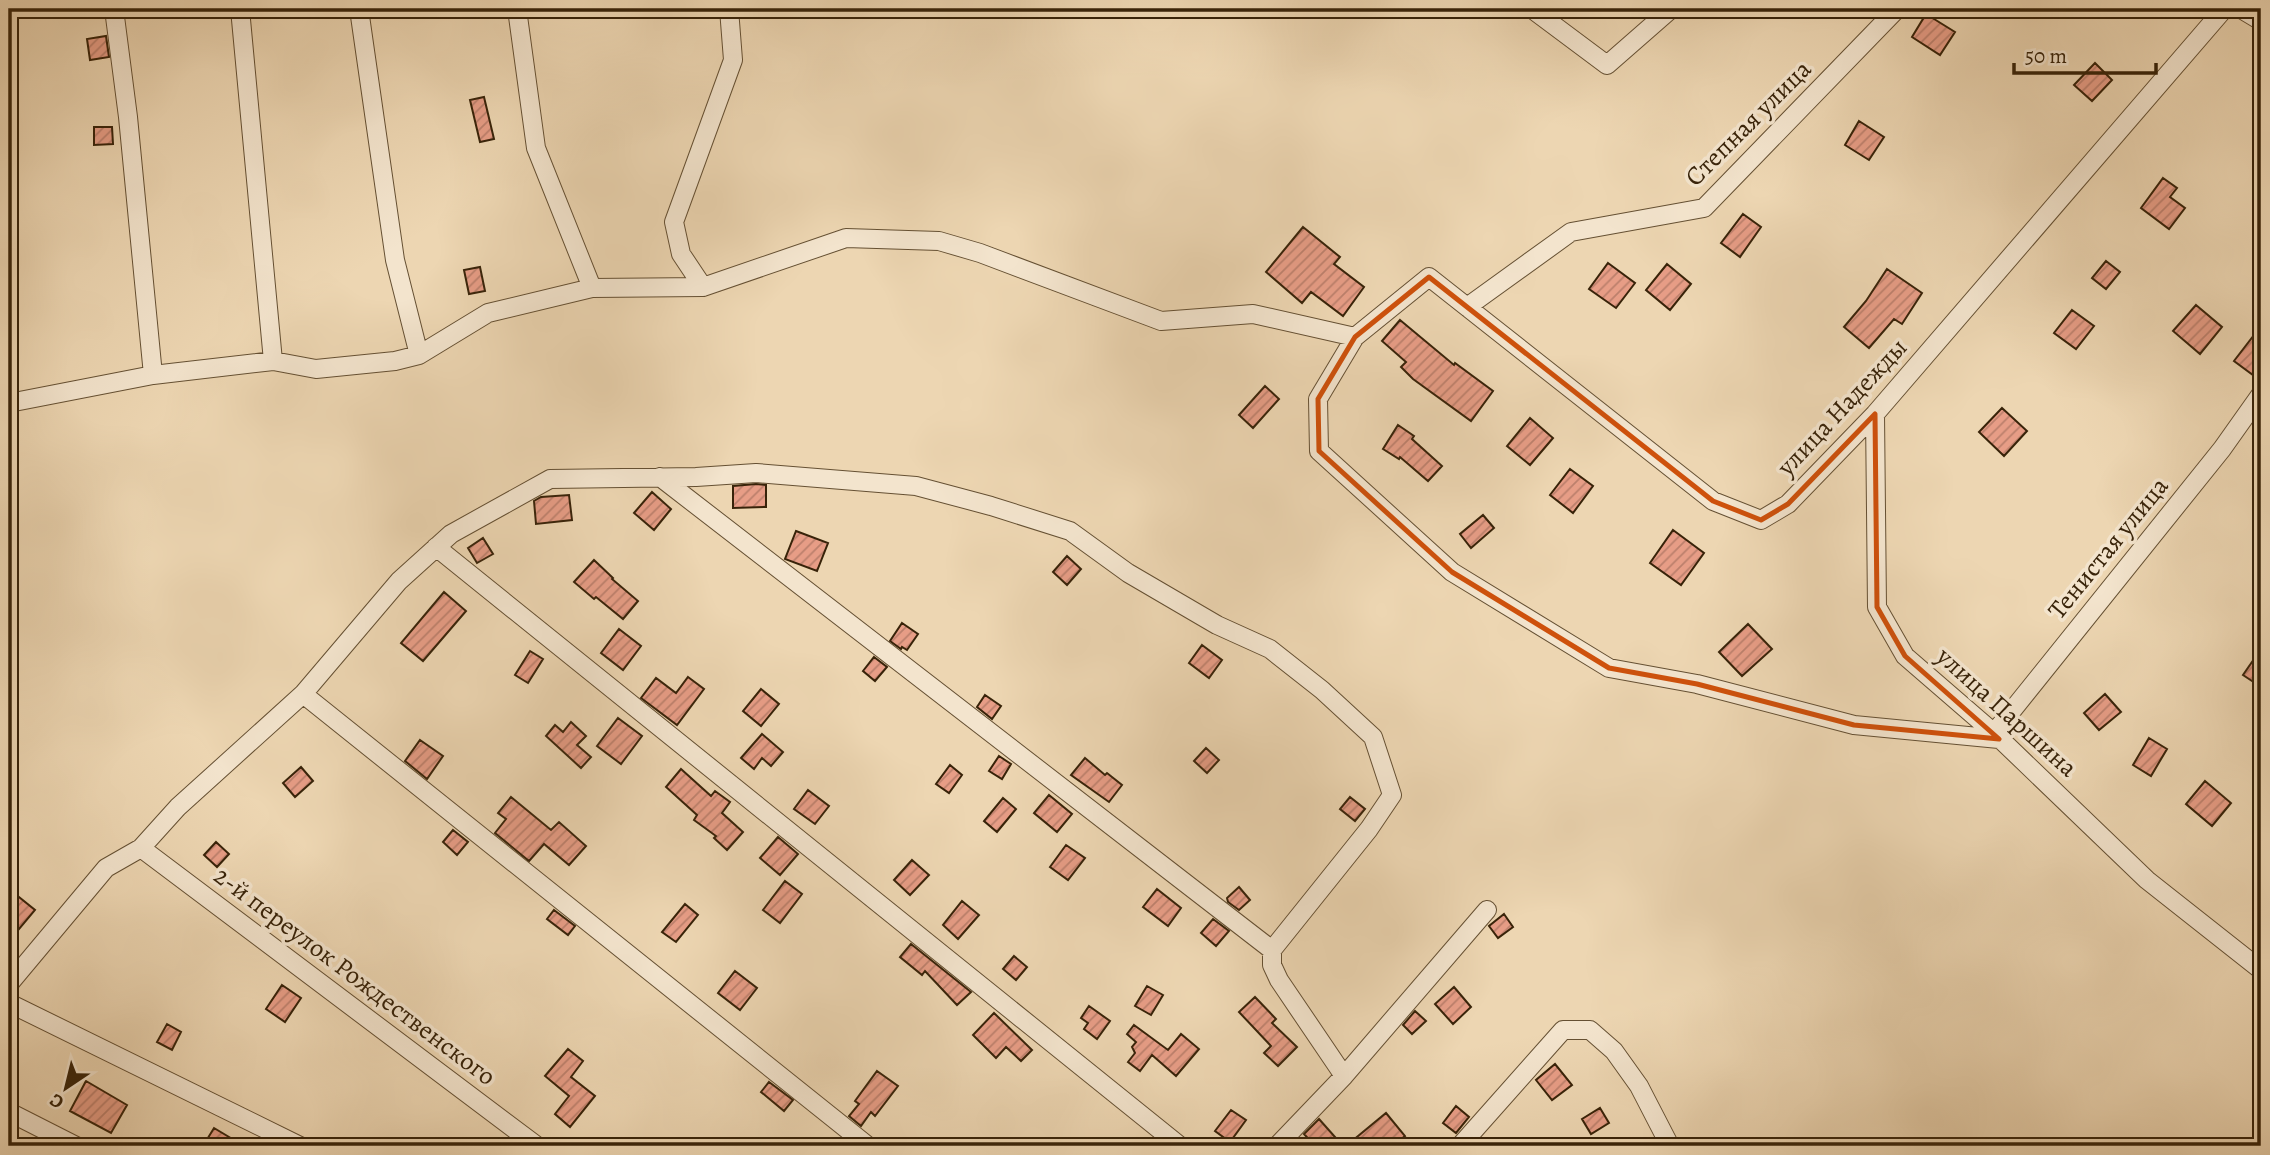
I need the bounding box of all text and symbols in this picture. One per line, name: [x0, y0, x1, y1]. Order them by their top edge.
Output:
scale bar: [2014, 32, 2156, 76]
text: 50 m: [2025, 42, 2067, 70]
street label: Степная улица: [1677, 52, 1819, 194]
street label: улица Надежды: [1768, 331, 1915, 484]
street label: Тенистая улица: [2040, 469, 2176, 627]
street label: улица Паршина: [1928, 639, 2085, 785]
street label: 2-й переулок Рождественского: [207, 858, 503, 1094]
north arrow: [32, 1054, 102, 1124]
text: С: [45, 1087, 69, 1115]

